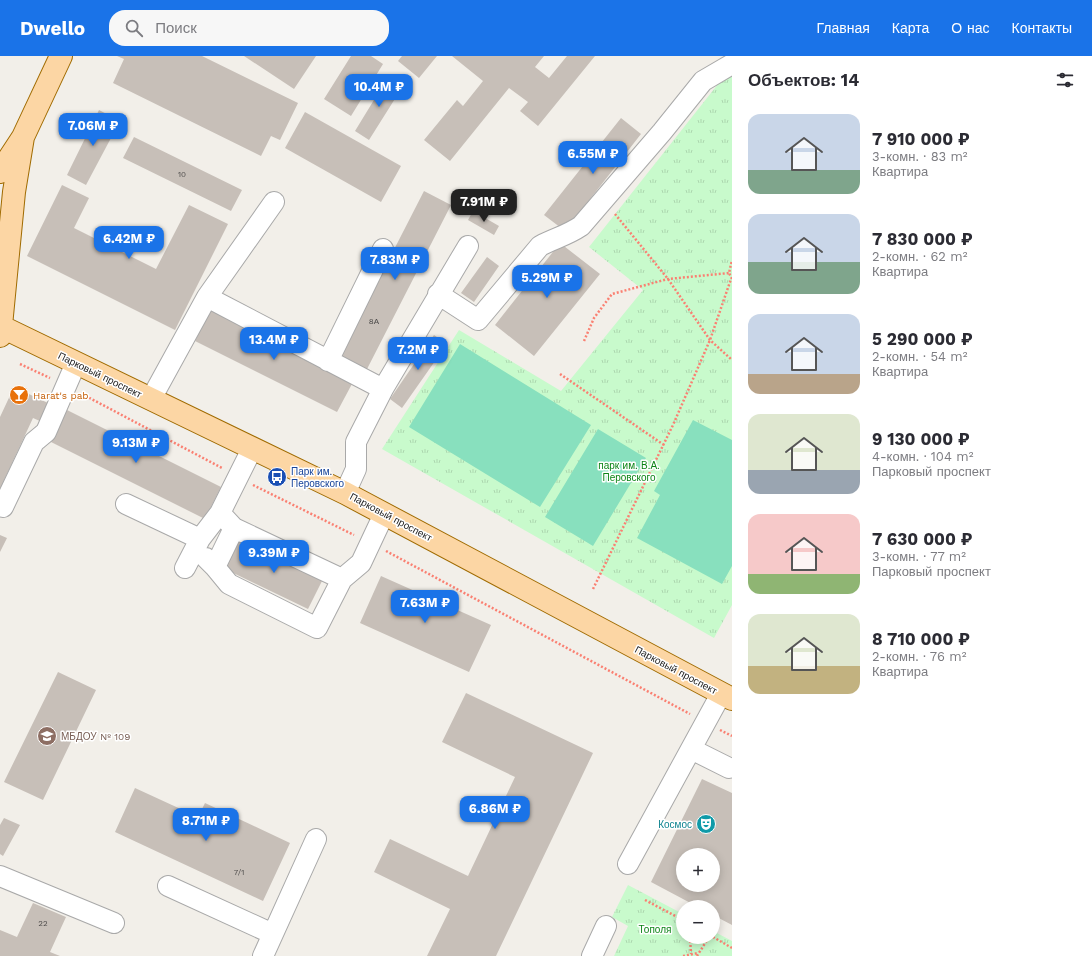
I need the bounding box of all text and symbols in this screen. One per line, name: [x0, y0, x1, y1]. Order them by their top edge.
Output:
search box: [109, 10, 389, 46]
text: Dwello: [20, 17, 85, 40]
icon: search: [123, 17, 145, 39]
text: Поиск: [155, 19, 197, 37]
text: Главная: [817, 20, 870, 36]
text: Карта: [892, 20, 929, 36]
text: О нас: [951, 20, 990, 36]
text: Контакты: [1012, 20, 1072, 36]
icon: filters: [1054, 69, 1076, 91]
text: Объектов: 14: [748, 70, 859, 90]
pin: 10.4M ₽: [342, 74, 416, 108]
text: 10.4M ₽: [354, 79, 404, 94]
pin: 7.06M ₽: [56, 113, 130, 147]
text: 7.06M ₽: [68, 118, 118, 133]
text: 7 910 000 ₽: [872, 129, 970, 149]
icon: home: [780, 130, 828, 178]
pin: 6.55M ₽: [556, 141, 630, 175]
text: 6.55M ₽: [567, 146, 619, 161]
text: 3-комн. · 83 m²: [872, 149, 968, 164]
text: Квартира: [872, 164, 928, 179]
house number: 10: [178, 170, 186, 179]
pin: 7.91M ₽: [447, 189, 521, 223]
text: 7.91M ₽: [460, 194, 508, 209]
pin: 6.42M ₽: [92, 226, 166, 260]
text: 7 830 000 ₽: [872, 229, 973, 249]
icon: home: [780, 230, 828, 278]
text: 6.42M ₽: [103, 231, 155, 246]
pin: 7.83M ₽: [358, 247, 432, 281]
text: 2-комн. · 62 m²: [872, 249, 967, 264]
text: 7.83M ₽: [370, 252, 420, 267]
text: Квартира: [872, 264, 928, 279]
pin: 5.29M ₽: [510, 265, 584, 299]
text: 5.29M ₽: [521, 270, 573, 285]
house number: 8А: [369, 317, 380, 326]
pin: 13.4M ₽: [237, 327, 311, 361]
text: 5 290 000 ₽: [872, 329, 973, 349]
icon: home: [780, 330, 828, 378]
text: 13.4M ₽: [249, 332, 299, 347]
pin: 7.2M ₽: [385, 337, 451, 371]
text: 7.2M ₽: [397, 342, 439, 357]
text: 2-комн. · 54 m²: [872, 349, 967, 364]
street label: Парковый проспект: [56, 350, 144, 400]
text: Квартира: [872, 364, 928, 379]
bar icon: Harat's pab: [8, 384, 30, 406]
place label: Harat's pab: [33, 390, 89, 401]
text: 9 130 000 ₽: [872, 429, 970, 449]
pin: 9.13M ₽: [99, 430, 173, 464]
icon: home: [780, 430, 828, 478]
text: 9.13M ₽: [112, 435, 160, 450]
text: 4-комн. · 104 m²: [872, 449, 973, 464]
park label: парк им. В.А. Перовского: [598, 460, 660, 483]
text: Парковый проспект: [872, 464, 991, 479]
bus stop icon: Парк им. Перовского: [266, 466, 288, 488]
place label: Парк им. Перовского: [291, 466, 345, 489]
street label: Парковый проспект: [348, 491, 434, 544]
text: 7 630 000 ₽: [872, 529, 973, 549]
icon: home: [780, 530, 828, 578]
pin: 9.39M ₽: [237, 540, 311, 574]
text: 9.39M ₽: [248, 545, 300, 560]
text: 3-комн. · 77 m²: [872, 549, 966, 564]
text: Парковый проспект: [872, 564, 991, 579]
pin: 7.63M ₽: [388, 590, 462, 624]
text: 7.63M ₽: [400, 595, 450, 610]
text: 8 710 000 ₽: [872, 629, 970, 649]
icon: home: [780, 630, 828, 678]
street label: Парковый проспект: [633, 644, 719, 697]
text: 2-комн. · 76 m²: [872, 649, 966, 664]
text: Квартира: [872, 664, 928, 679]
school or university icon: МБДОУ № 109: [36, 725, 58, 747]
place label: МБДОУ № 109: [61, 731, 130, 742]
pin: 6.86M ₽: [458, 796, 532, 830]
text: 6.86M ₽: [469, 801, 521, 816]
pin: 8.71M ₽: [169, 808, 243, 842]
text: 8.71M ₽: [182, 813, 230, 828]
theatre icon: Космос: [695, 813, 717, 835]
place label: Космос: [658, 819, 692, 830]
map controls: [676, 848, 720, 944]
button: +: [676, 848, 720, 892]
house number: 7/1: [234, 868, 244, 877]
button: −: [676, 900, 720, 944]
house number: 22: [38, 919, 48, 928]
park label: Тополя: [639, 924, 671, 935]

